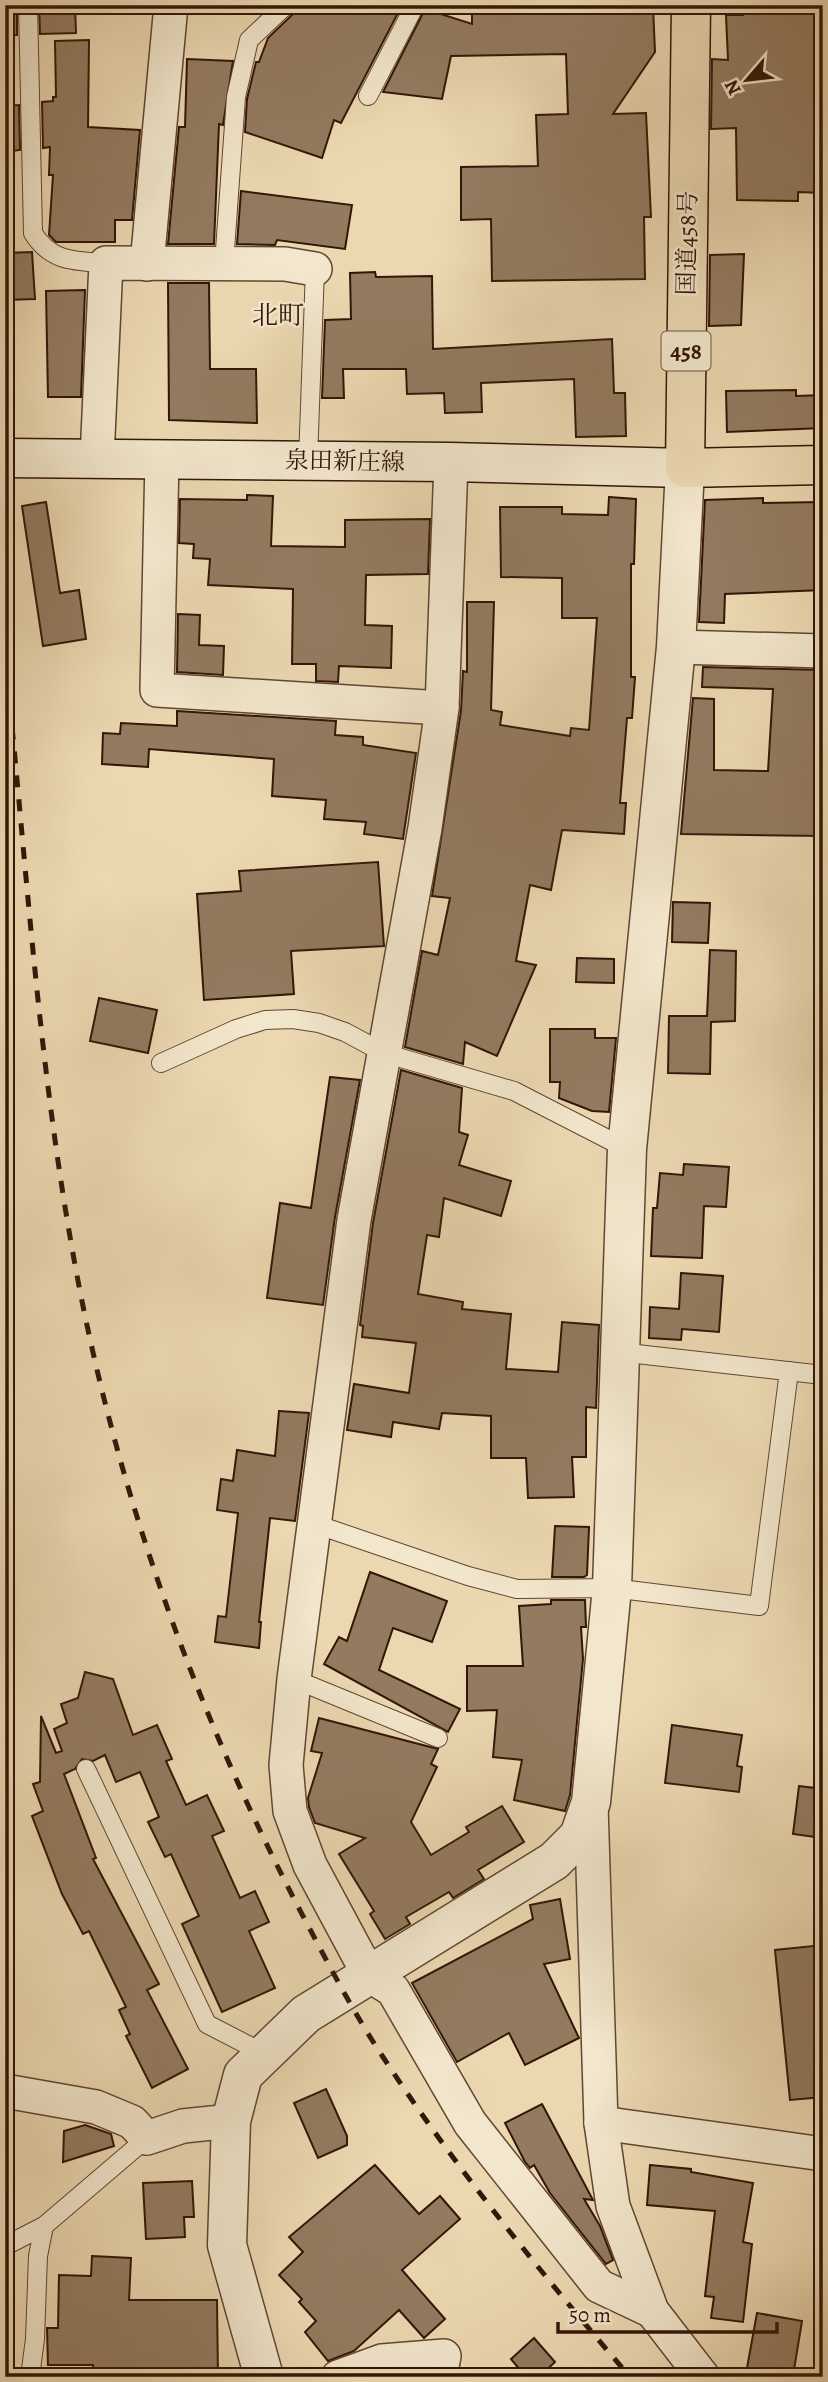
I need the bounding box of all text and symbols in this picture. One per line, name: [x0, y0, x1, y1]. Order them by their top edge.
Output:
north arrow: [712, 46, 782, 116]
text: N: [718, 75, 748, 100]
street label: 国道458号: [670, 190, 704, 296]
district label: 北町: [252, 298, 304, 333]
road number: 458: [662, 332, 710, 370]
street label: 泉田新庄線: [285, 444, 405, 478]
scale bar: [558, 2291, 777, 2335]
text: 50 m: [569, 2301, 611, 2329]

